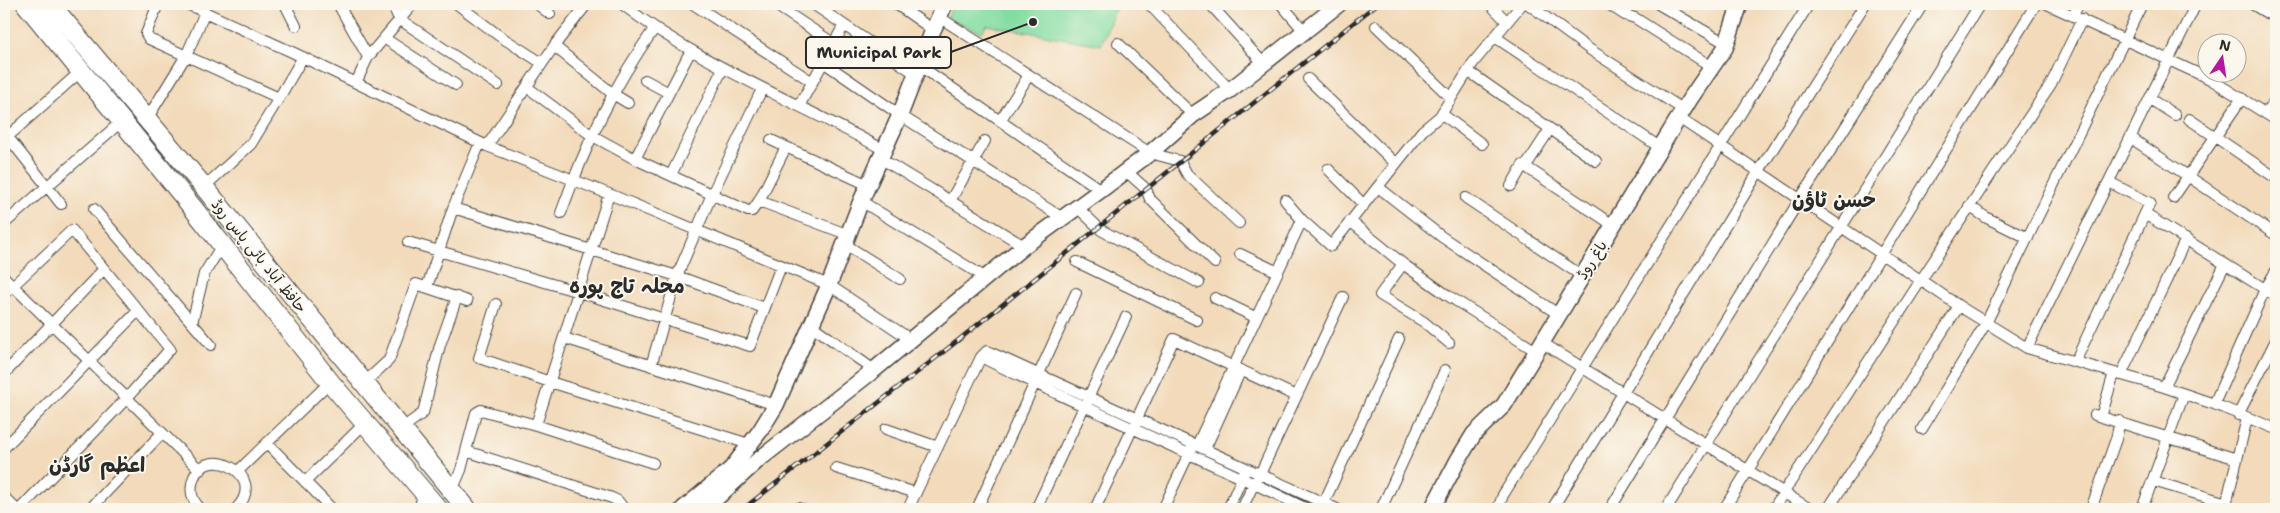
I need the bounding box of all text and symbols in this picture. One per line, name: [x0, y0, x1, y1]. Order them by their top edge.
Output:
north arrow: [2198, 32, 2248, 82]
text: N: [2217, 35, 2232, 55]
callout: Municipal Park: [806, 37, 951, 68]
text: Municipal Park: [816, 42, 942, 63]
district label: حسن ٹاؤن: [1792, 187, 1876, 213]
street label: حافظ آباد بائی پاس روڈ: [207, 195, 311, 317]
street label: باغ روڈ: [1572, 237, 1612, 283]
district label: محلہ تاج پورہ: [569, 273, 685, 299]
district label: اعظم گارڈن: [49, 452, 145, 480]

